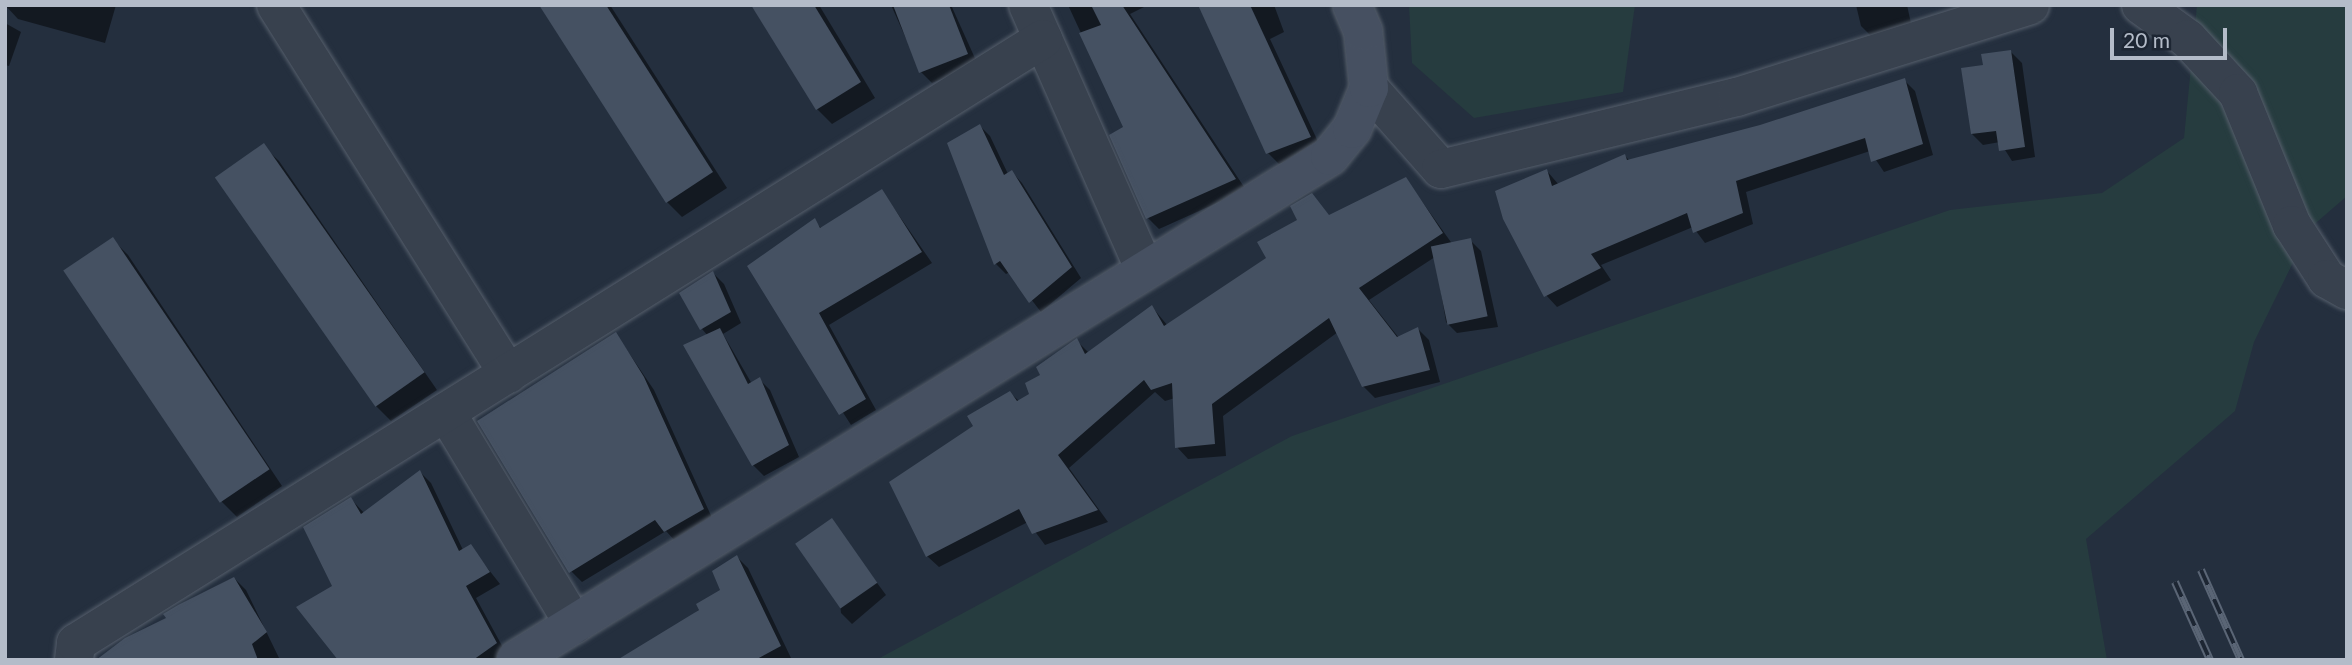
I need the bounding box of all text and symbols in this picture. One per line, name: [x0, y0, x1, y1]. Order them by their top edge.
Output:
scale bar: [2114, 14, 2231, 58]
text: 20 m: [2123, 27, 2170, 52]

